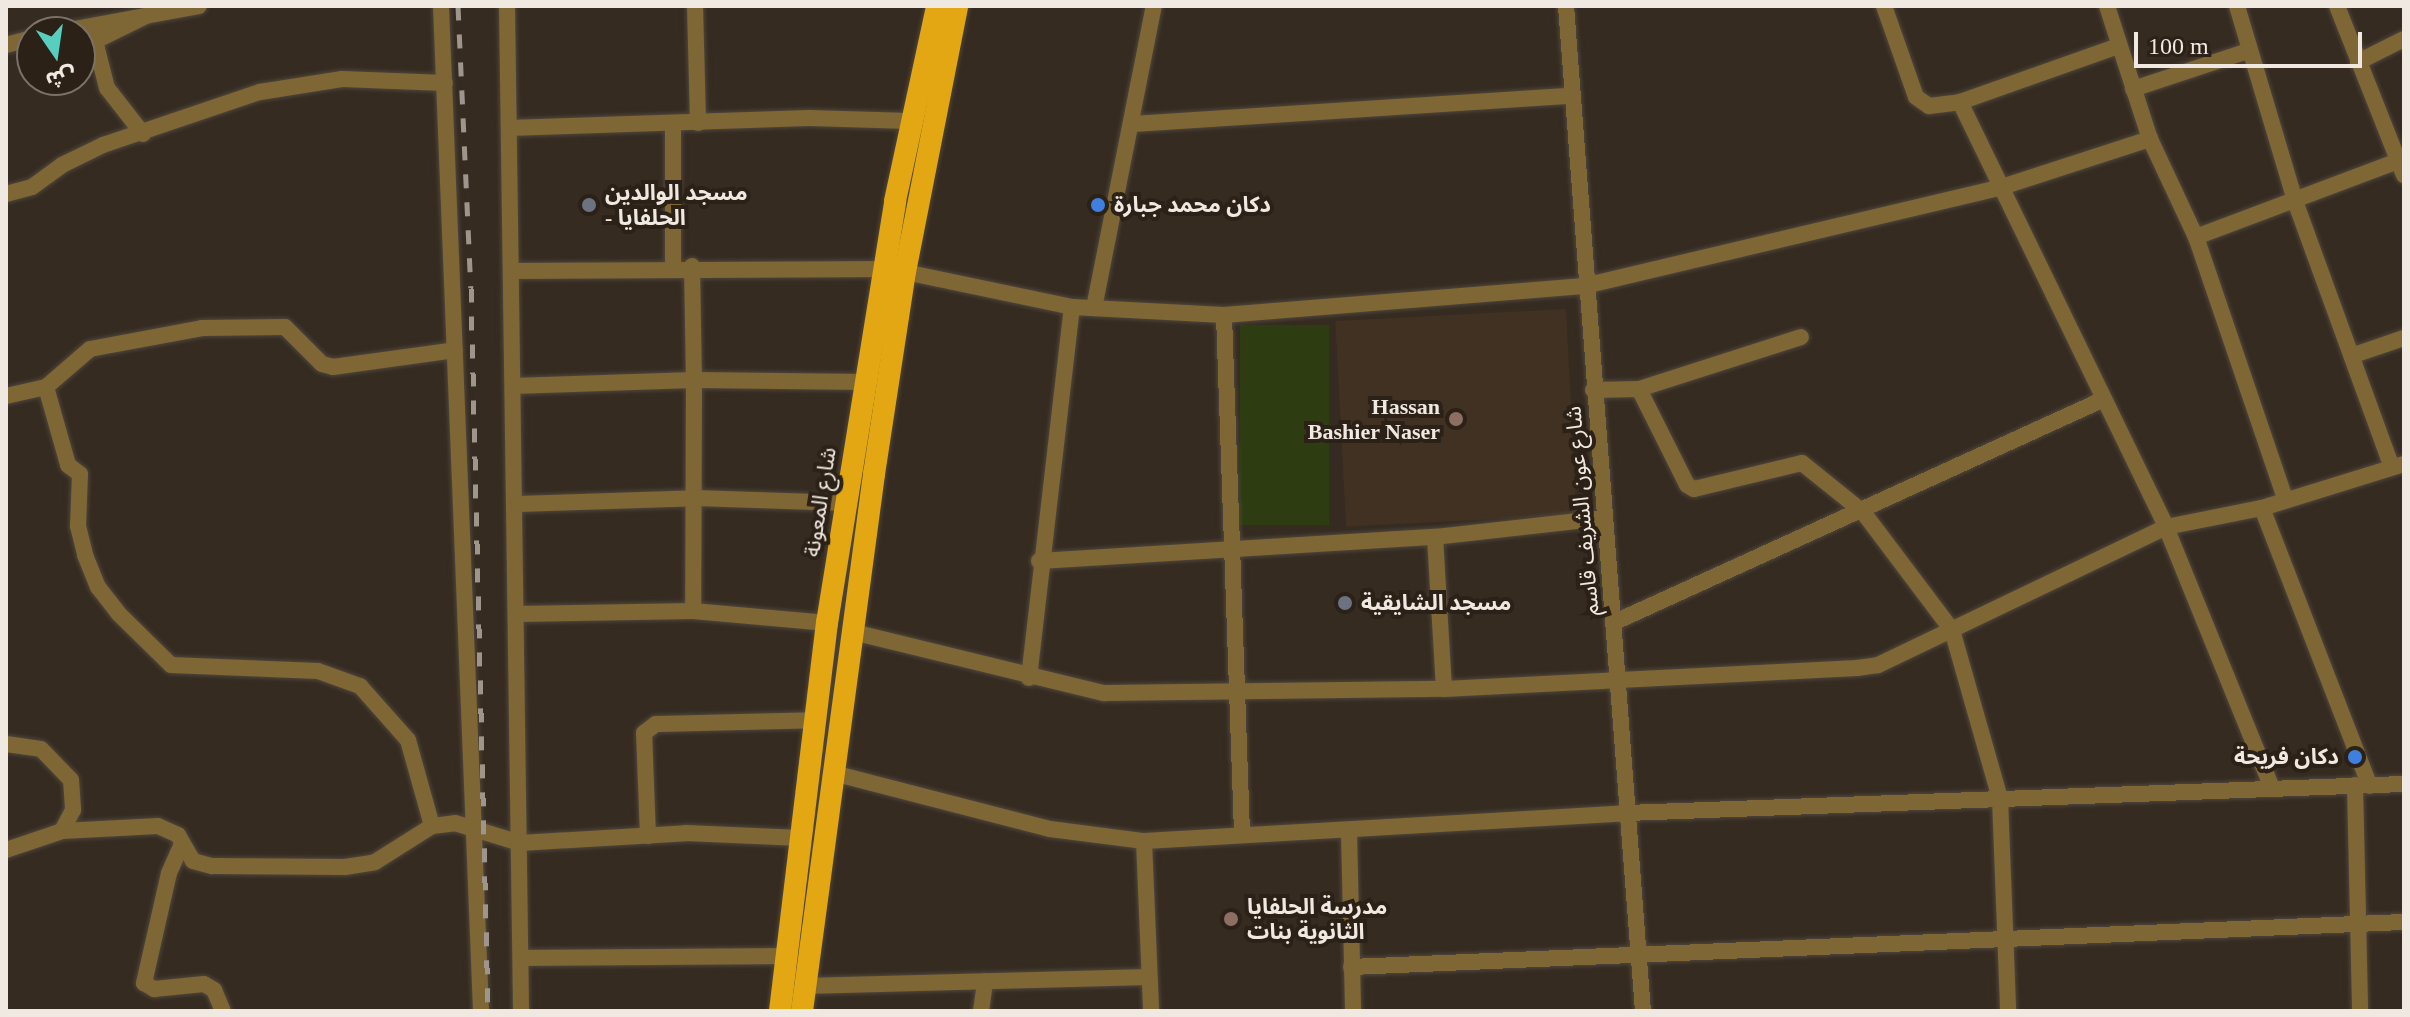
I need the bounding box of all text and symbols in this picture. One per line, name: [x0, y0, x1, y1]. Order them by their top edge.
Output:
north arrow: [16, 16, 96, 96]
scale bar: [2138, 16, 2366, 66]
text: 100 m: [2148, 33, 2209, 59]
text: ش: [44, 62, 79, 93]
place label: مسجد الوالدين - الحلفايا: [605, 179, 747, 230]
place label: دكان محمد جبارة: [1114, 192, 1271, 218]
marker: مسجد الوالدين - الحلفايا: [580, 196, 598, 214]
marker: دكان محمد جبارة: [1089, 196, 1107, 214]
place label: Hassan Bashier Naser: [1307, 393, 1440, 444]
street label: شارع عون الشريف قاسم: [1560, 405, 1604, 617]
marker: Hassan Bashier Naser: [1447, 410, 1465, 428]
street label: شارع المعونة: [798, 445, 842, 559]
place label: مسجد الشايقية: [1361, 590, 1511, 616]
marker: مسجد الشايقية: [1336, 594, 1354, 612]
place label: دكان فريحة: [2234, 744, 2339, 770]
marker: دكان فريحة: [2346, 748, 2364, 766]
place label: مدرسة الحلفايا الثانوية بنات: [1247, 893, 1387, 944]
marker: مدرسة الحلفايا الثانوية بنات: [1222, 910, 1240, 928]

